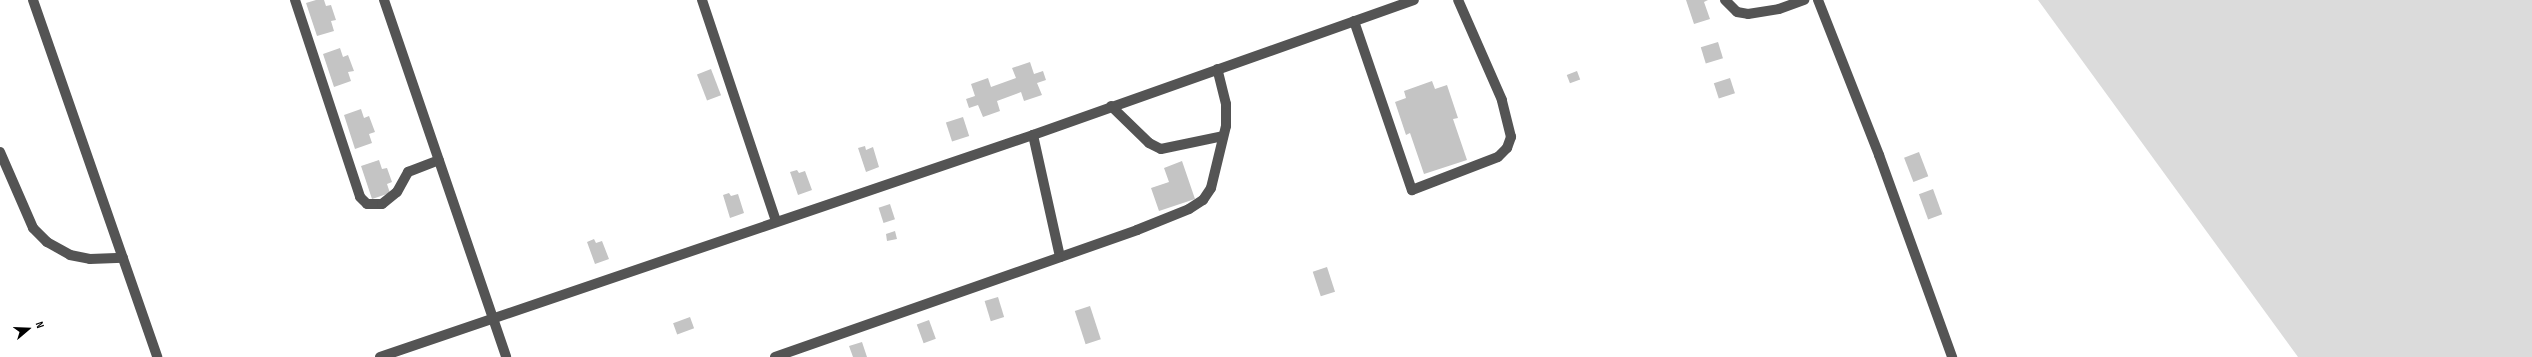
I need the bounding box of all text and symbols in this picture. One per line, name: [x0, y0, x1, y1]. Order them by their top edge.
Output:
north arrow: [8, 309, 48, 349]
text: N: [33, 320, 47, 330]

